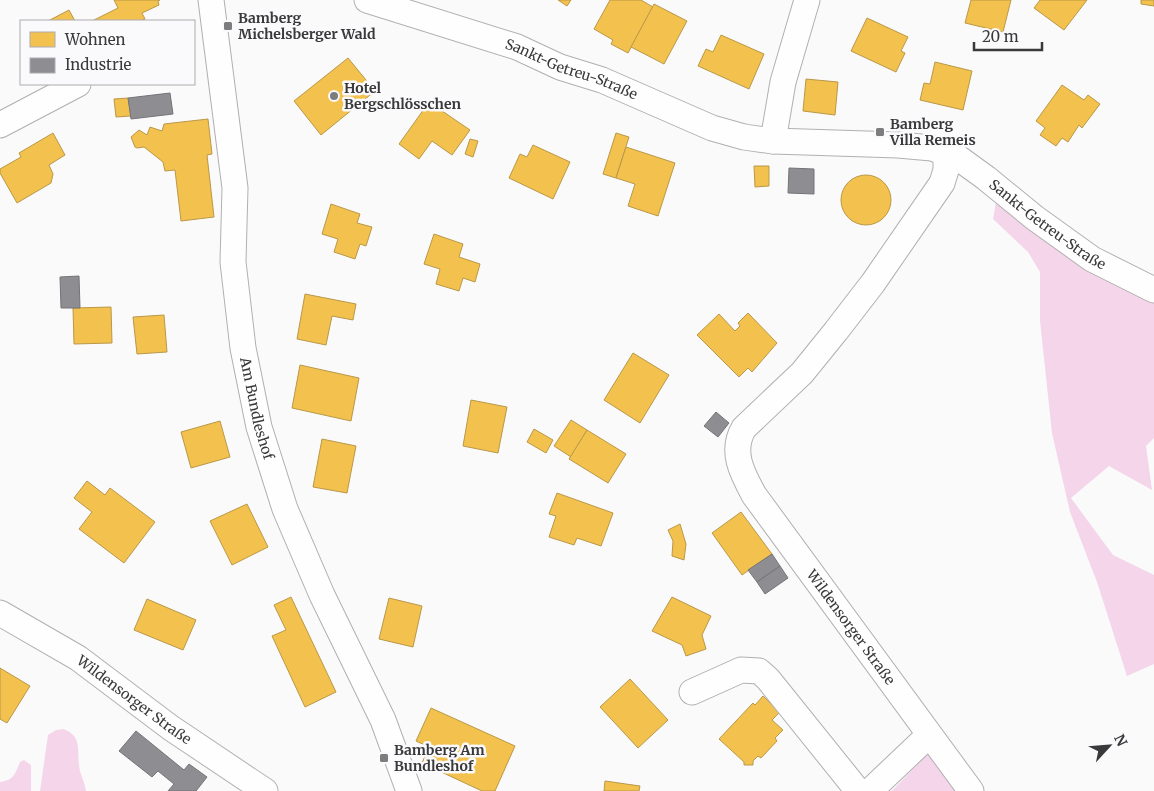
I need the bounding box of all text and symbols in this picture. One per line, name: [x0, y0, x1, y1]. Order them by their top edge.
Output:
place label: Bamberg Michelsberger Wald: [238, 9, 376, 43]
legend: [20, 20, 195, 85]
marker: Bamberg Michelsberger Wald: [222, 20, 234, 32]
scale bar: [974, 20, 1042, 52]
text: 20 m: [982, 27, 1019, 46]
text: Wohnen: [64, 30, 125, 49]
street label: Sankt-Getreu-Straße: [503, 35, 640, 103]
text: Industrie: [65, 55, 132, 74]
place label: Hotel Bergschlösschen: [344, 79, 461, 113]
marker: Hotel Bergschlösschen: [328, 90, 340, 102]
place label: Bamberg Villa Remeis: [889, 115, 976, 149]
marker: Bamberg Villa Remeis: [874, 126, 886, 138]
street label: Sankt-Getreu-Straße: [986, 175, 1109, 273]
street label: Am Bundleshof: [236, 355, 278, 462]
street label: Wildensorger Straße: [802, 565, 899, 688]
street label: Wildensorger Straße: [72, 651, 195, 748]
north arrow: [1084, 721, 1134, 771]
text: N: [1110, 731, 1131, 749]
place label: Bamberg Am Bundleshof: [394, 741, 485, 775]
marker: Bamberg Am Bundleshof: [378, 752, 390, 764]

